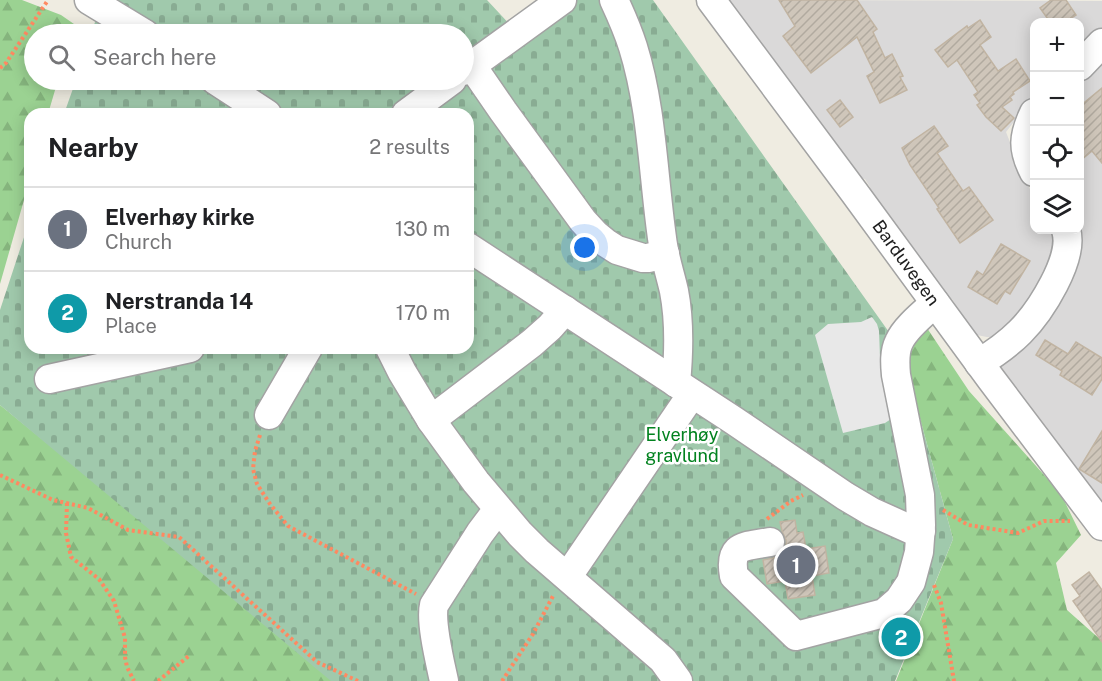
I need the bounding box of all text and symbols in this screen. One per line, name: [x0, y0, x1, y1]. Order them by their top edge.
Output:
map controls: [1030, 18, 1084, 234]
button: +: [1030, 18, 1084, 72]
search box: [24, 24, 474, 90]
icon: search: [45, 41, 78, 74]
text: Search here: [93, 44, 217, 70]
button: −: [1030, 72, 1084, 126]
button: locate: [1030, 126, 1084, 180]
text: Nearby: [48, 132, 138, 163]
text: 2 results: [369, 135, 450, 159]
button: layers: [1030, 180, 1084, 234]
text: Elverhøy kirke: [105, 204, 255, 230]
street label: Barduvegen: [868, 216, 944, 310]
text: 1: [63, 217, 72, 241]
text: 130 m: [395, 217, 450, 241]
text: Church: [105, 230, 172, 254]
your location: [570, 233, 599, 262]
text: Nerstranda 14: [105, 288, 253, 314]
text: 2: [61, 301, 74, 325]
text: 170 m: [396, 301, 450, 325]
text: Place: [105, 314, 157, 338]
park label: Elverhøy gravlund: [645, 424, 719, 466]
pin: 1: [776, 542, 816, 588]
pin: 2: [882, 614, 920, 660]

